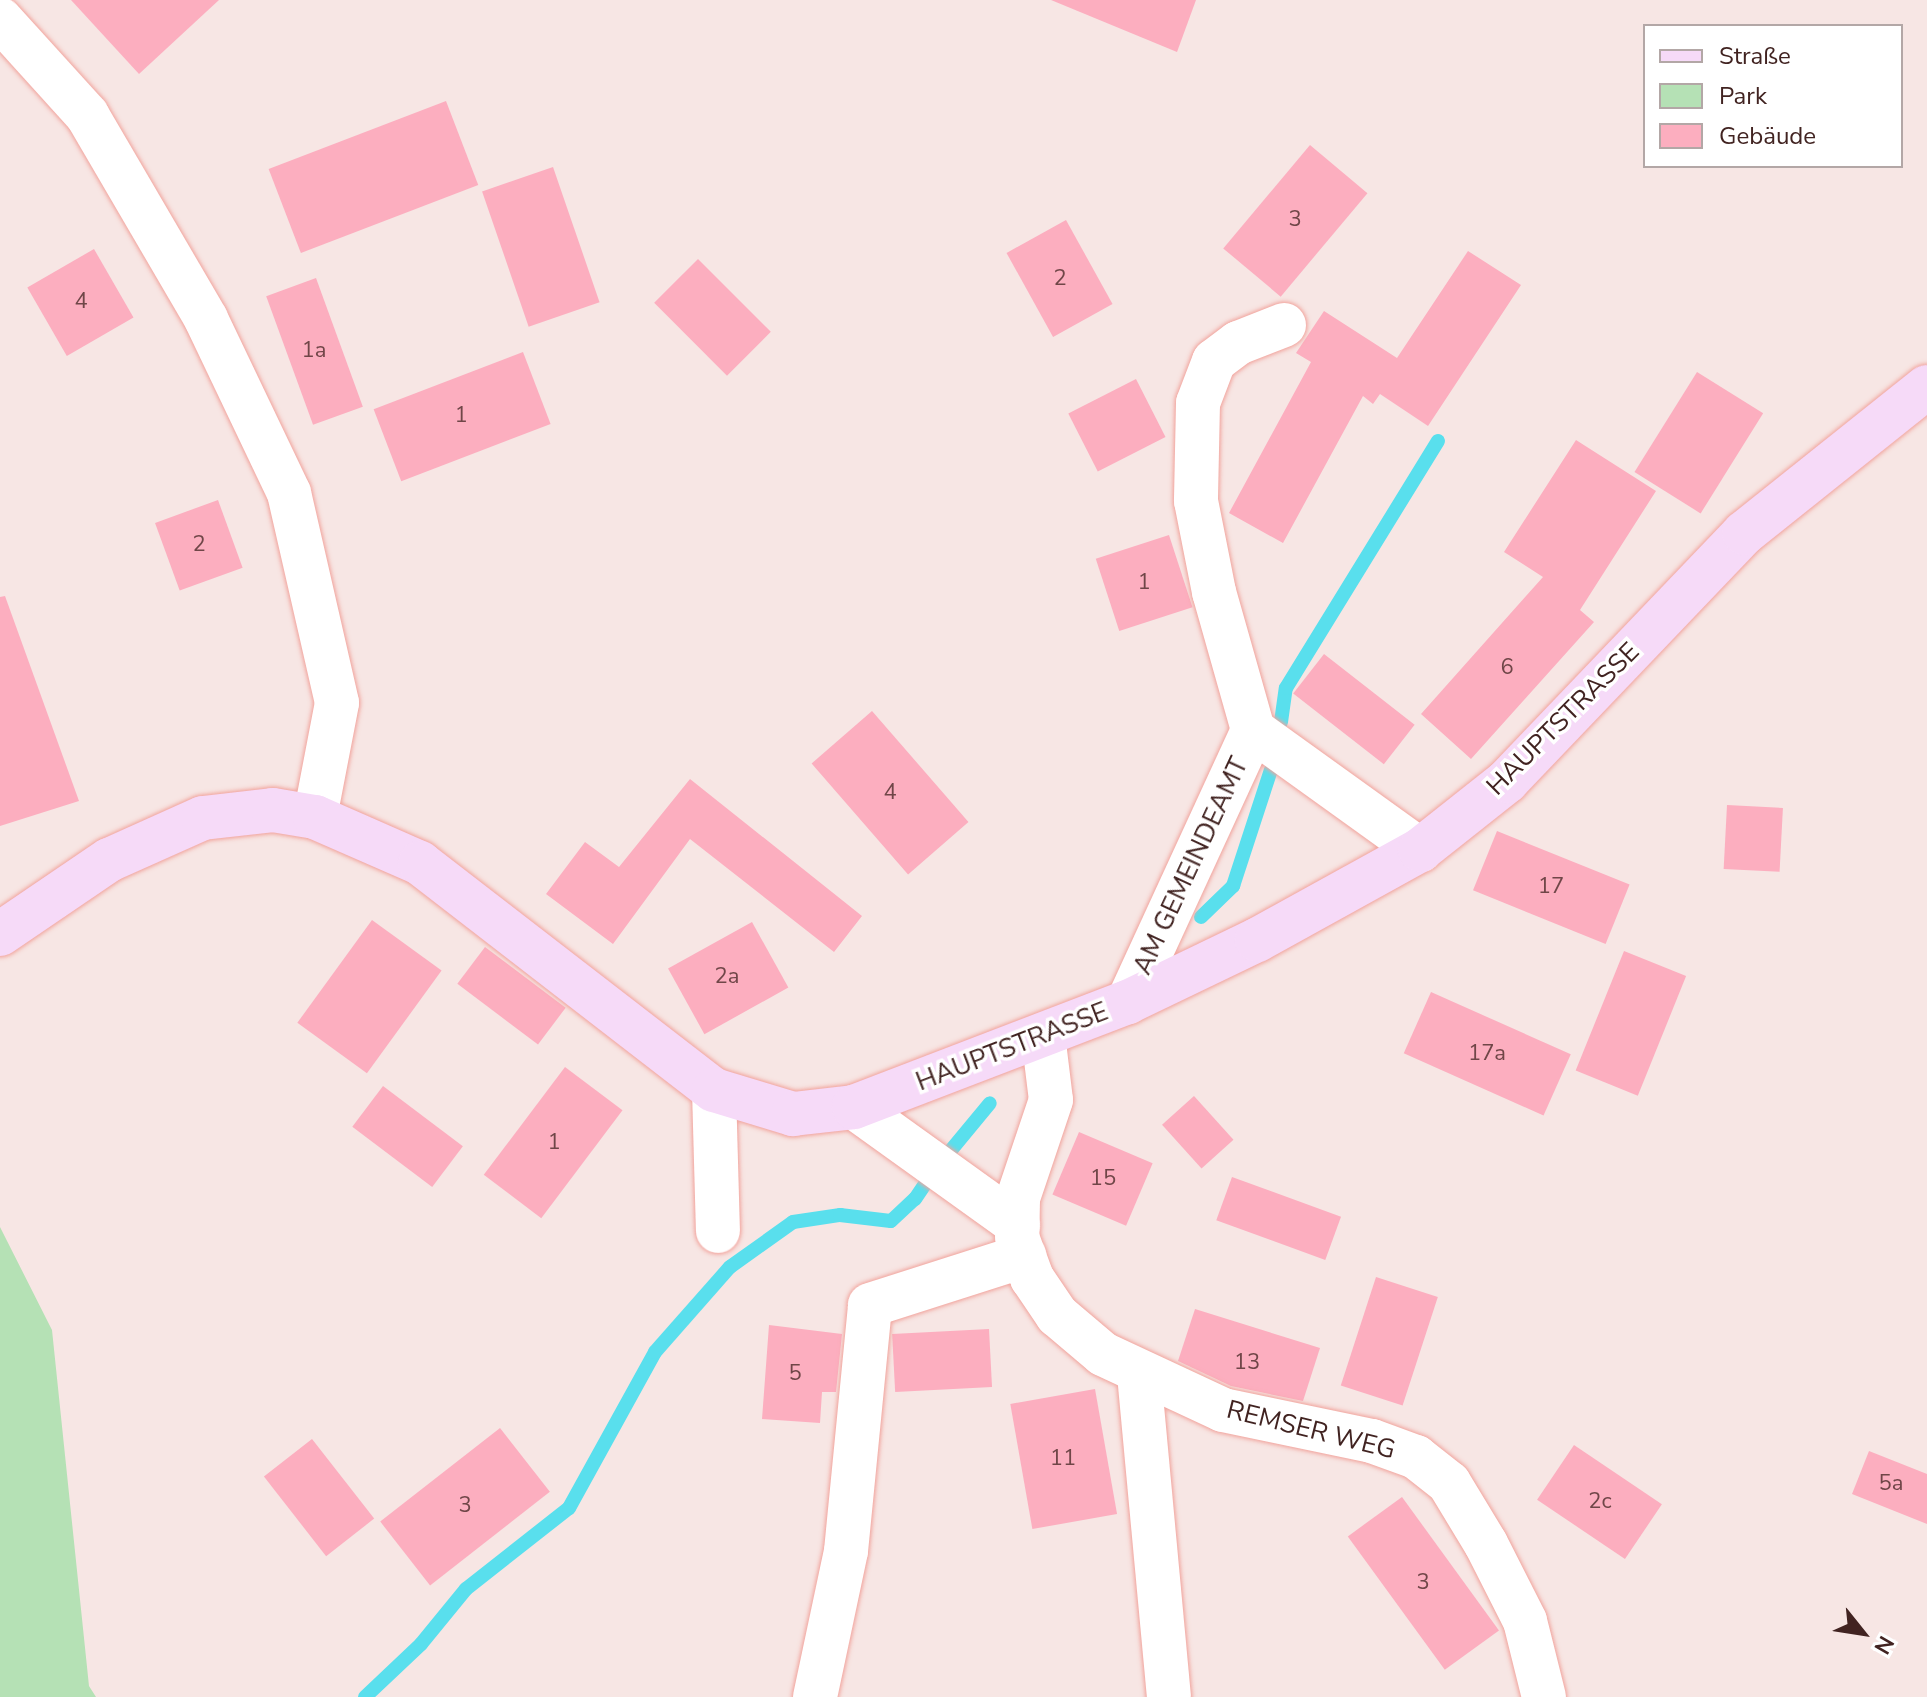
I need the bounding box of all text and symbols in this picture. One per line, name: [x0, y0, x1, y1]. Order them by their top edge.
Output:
legend: [1643, 24, 1903, 168]
text: Straße: [1719, 40, 1791, 72]
text: Park: [1719, 80, 1767, 112]
text: Gebäude: [1719, 120, 1816, 152]
house number: 3: [1288, 207, 1302, 233]
house number: 2: [1053, 266, 1067, 292]
house number: 4: [74, 289, 88, 315]
house number: 1a: [302, 338, 326, 364]
house number: 1: [454, 403, 468, 429]
house number: 2: [192, 532, 206, 558]
house number: 1: [1137, 570, 1151, 596]
street label: HAUPTSTRASSE: [1480, 636, 1646, 802]
house number: 6: [1500, 655, 1514, 681]
street label: AM GEMEINDEAMT: [1127, 752, 1255, 980]
house number: 4: [883, 780, 897, 806]
house number: 17: [1538, 874, 1564, 900]
house number: 2a: [715, 964, 739, 990]
street label: HAUPTSTRASSE: [912, 996, 1112, 1098]
house number: 17a: [1468, 1041, 1506, 1067]
house number: 1: [547, 1130, 561, 1156]
house number: 15: [1090, 1166, 1116, 1192]
house number: 13: [1234, 1350, 1260, 1376]
house number: 5: [788, 1361, 802, 1387]
street label: REMSER WEG: [1223, 1394, 1399, 1466]
house number: 11: [1050, 1446, 1076, 1472]
house number: 5a: [1879, 1471, 1903, 1497]
house number: 2c: [1588, 1489, 1612, 1515]
house number: 3: [458, 1493, 472, 1519]
house number: 3: [1416, 1570, 1430, 1596]
north arrow: [1823, 1593, 1903, 1673]
text: N: [1867, 1630, 1901, 1660]

